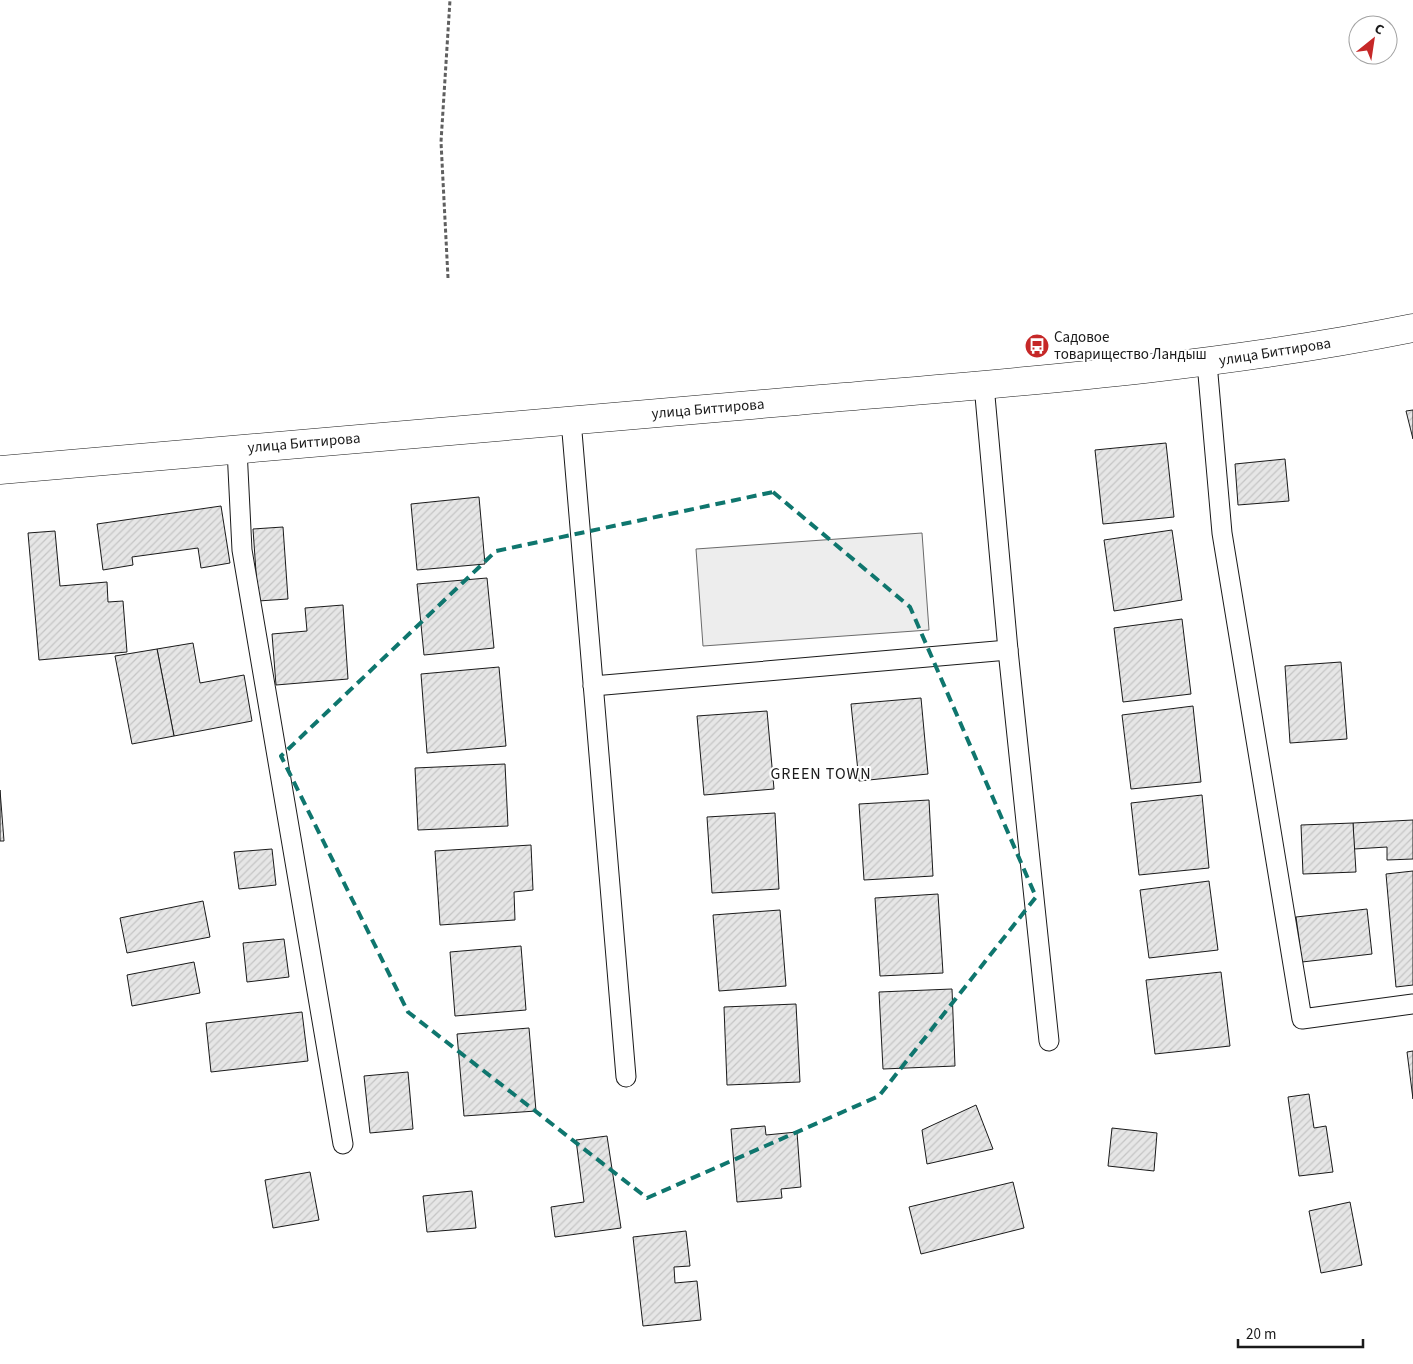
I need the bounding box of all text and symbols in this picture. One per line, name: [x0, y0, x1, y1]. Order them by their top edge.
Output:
north arrow: [1348, 15, 1398, 65]
text: С: [1370, 19, 1388, 40]
place label: Садовое товарищество Ландыш: [1054, 327, 1207, 365]
bus stop icon: Садовое товарищество Ландыш: [1024, 333, 1050, 359]
street label: улица Биттирова: [1217, 333, 1333, 371]
street label: улица Биттирова: [651, 394, 765, 424]
street label: улица Биттирова: [247, 428, 361, 458]
district label: GREEN TOWN: [770, 763, 872, 785]
scale bar: [1238, 1316, 1363, 1348]
text: 20 m: [1246, 1324, 1276, 1345]

